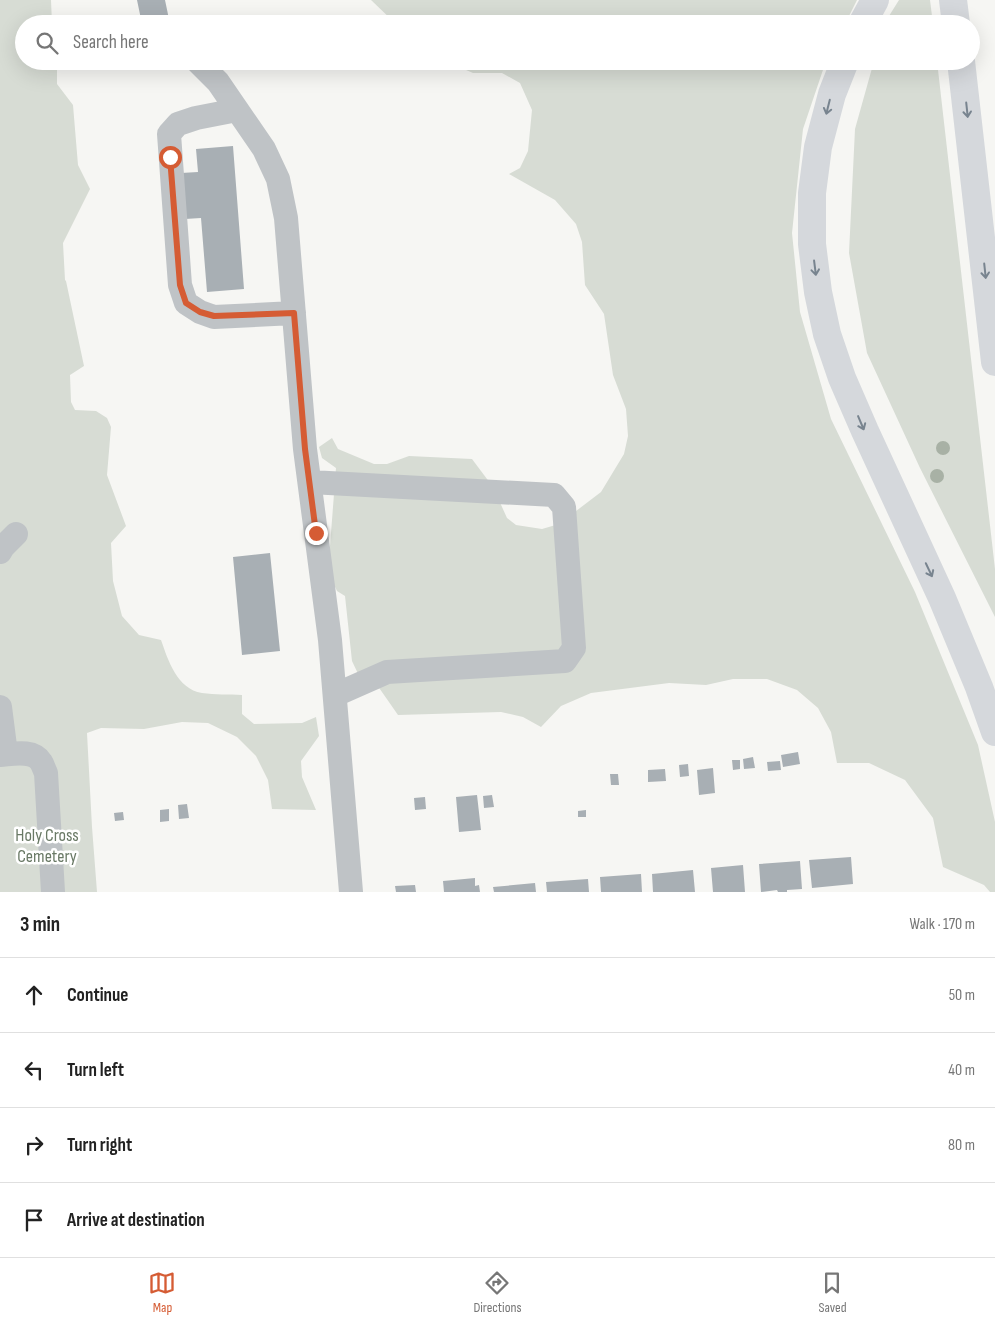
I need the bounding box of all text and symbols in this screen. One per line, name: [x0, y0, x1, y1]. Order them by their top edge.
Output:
search box: [15, 15, 980, 70]
icon: search: [33, 29, 61, 57]
text: Search here: [73, 31, 149, 54]
one-way arrow: [823, 99, 833, 115]
one-way arrow: [962, 101, 972, 117]
route start: [159, 146, 182, 169]
one-way arrow: [810, 259, 820, 275]
one-way arrow: [980, 263, 990, 279]
one-way arrow: [857, 415, 866, 430]
route end: [305, 522, 328, 545]
one-way arrow: [925, 562, 934, 577]
park label: Holy Cross Cemetery: [15, 825, 79, 867]
text: 3 min: [20, 912, 60, 937]
text: Walk · 170 m: [910, 915, 975, 934]
icon: ahead: [20, 981, 48, 1009]
text: Continue: [67, 984, 128, 1007]
text: 50 m: [949, 986, 975, 1005]
icon: left: [20, 1056, 48, 1084]
text: Turn left: [67, 1059, 124, 1082]
text: 40 m: [948, 1061, 975, 1080]
icon: right: [20, 1131, 48, 1159]
text: Turn right: [67, 1134, 132, 1157]
text: 80 m: [948, 1136, 975, 1155]
icon: arrive: [20, 1206, 48, 1234]
text: Arrive at destination: [67, 1209, 205, 1232]
tab: Map: [148, 1269, 176, 1316]
tab: Directions: [473, 1269, 522, 1316]
tab: Saved: [818, 1269, 847, 1316]

